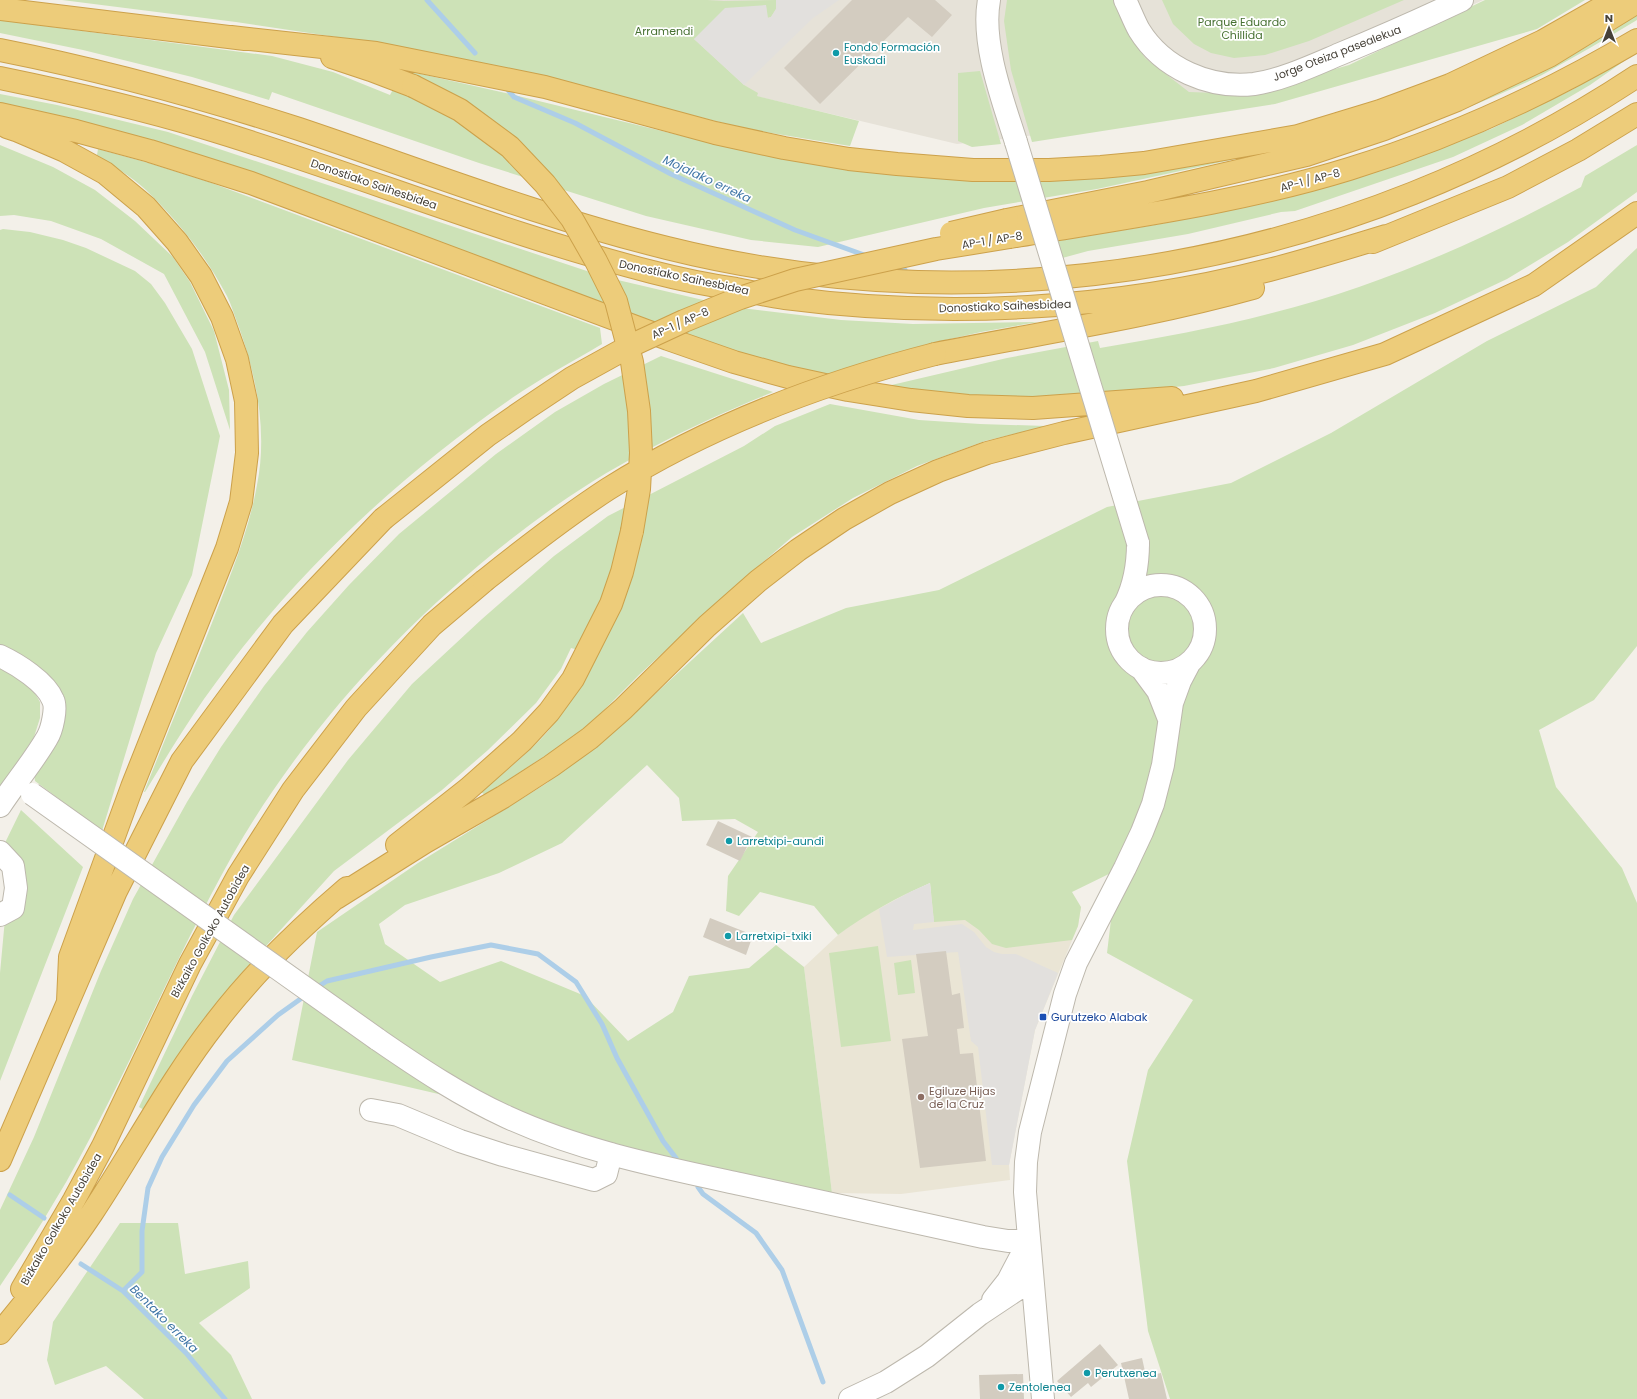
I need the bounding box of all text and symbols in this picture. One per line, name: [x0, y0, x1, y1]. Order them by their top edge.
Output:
north arrow: [1589, 8, 1629, 48]
text: N: [1605, 10, 1613, 26]
park label: Parque Eduardo Chillida: [1198, 14, 1286, 43]
street label: Jorge Oteiza pasealekua: [1271, 21, 1403, 85]
park label: Arramendi: [635, 23, 693, 39]
place label: Fondo Formación Euskadi: [844, 39, 940, 68]
marker: Fondo Formación Euskadi: [831, 48, 841, 58]
water label: Mojalako erreka: [660, 151, 754, 206]
street label: Donostiako Saihesbidea: [309, 155, 439, 213]
street label: AP-1 / AP-8: [1278, 164, 1342, 196]
street label: AP-1 / AP-8: [960, 227, 1024, 253]
street label: Donostiako Saihesbidea: [618, 255, 750, 299]
street label: Donostiako Saihesbidea: [939, 296, 1071, 316]
street label: AP-1 / AP-8: [649, 303, 711, 343]
place label: Larretxipi-aundi: [737, 833, 824, 849]
marker: Larretxipi-aundi: [724, 836, 734, 846]
street label: Bizkaiko Golkoko Autobidea: [167, 862, 253, 1000]
place label: Larretxipi-txiki: [736, 928, 812, 944]
marker: Larretxipi-txiki: [723, 931, 733, 941]
place label: Gurutzeko Alabak: [1051, 1009, 1148, 1025]
marker: Gurutzeko Alabak: [1038, 1012, 1048, 1022]
place label: Egiluze Hijas de la Cruz: [929, 1083, 996, 1112]
marker: Egiluze Hijas de la Cruz: [916, 1092, 926, 1102]
street label: Bizkaiko Golkoko Autobidea: [17, 1150, 105, 1288]
water label: Bentako erreka: [126, 1281, 202, 1357]
place label: Perutxenea: [1095, 1365, 1157, 1381]
marker: Perutxenea: [1082, 1368, 1092, 1378]
place label: Zentolenea: [1009, 1379, 1071, 1395]
marker: Zentolenea: [996, 1382, 1006, 1392]

